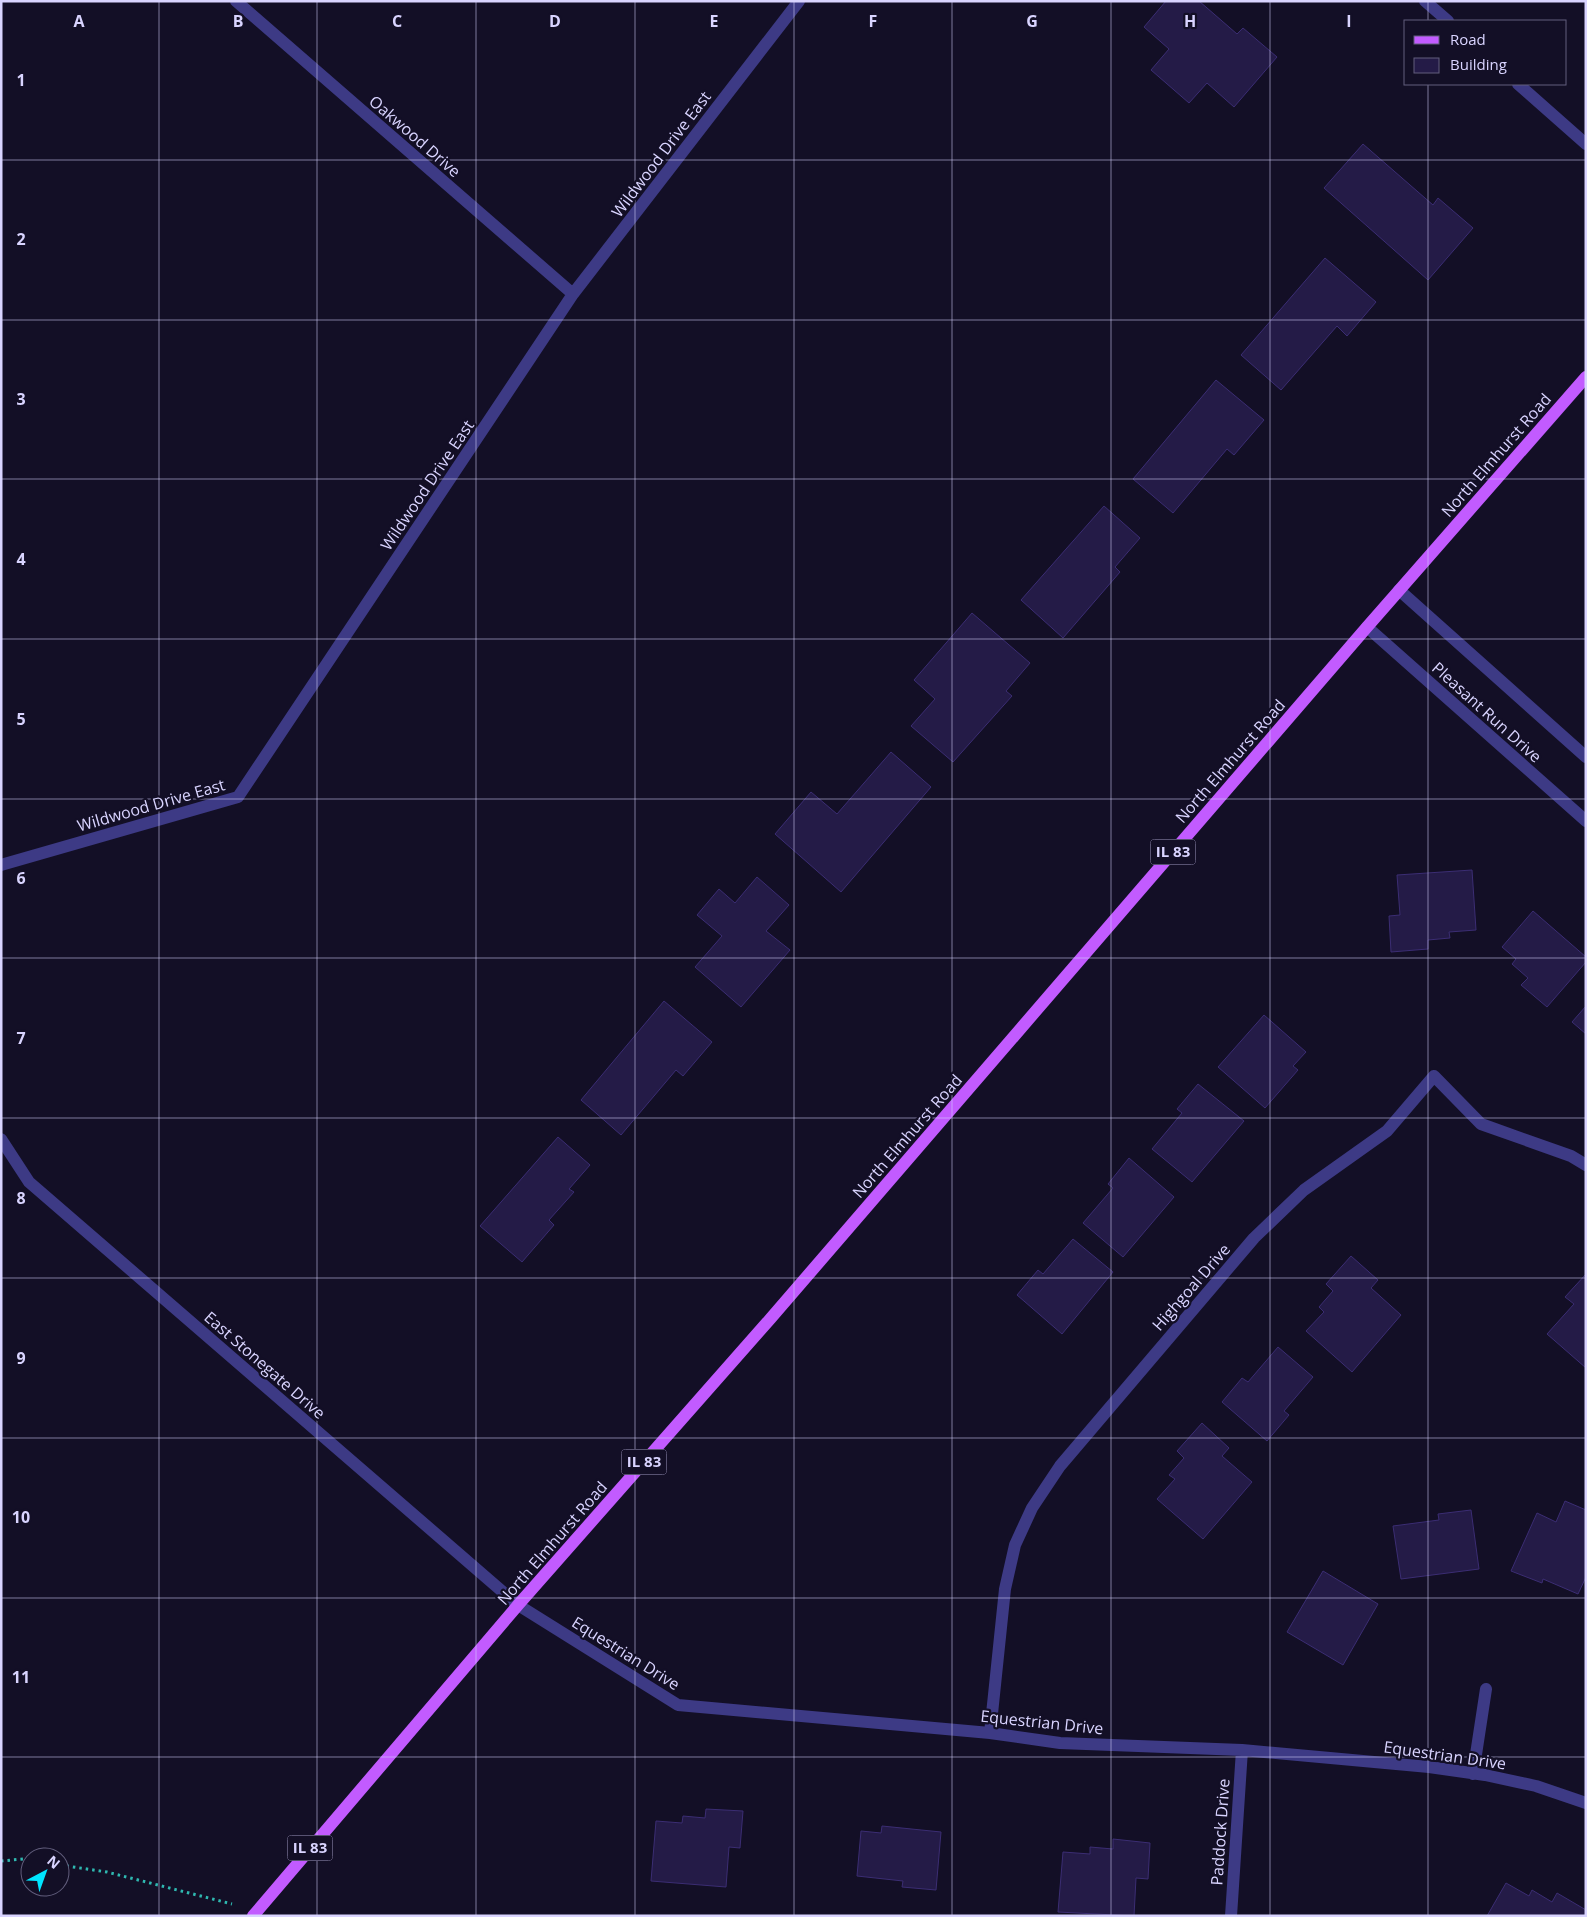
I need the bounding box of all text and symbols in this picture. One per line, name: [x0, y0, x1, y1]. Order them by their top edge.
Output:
text: A: [73, 10, 85, 32]
text: B: [233, 10, 243, 32]
text: C: [392, 10, 402, 32]
text: D: [549, 10, 561, 32]
text: E: [710, 10, 719, 32]
text: F: [869, 10, 877, 32]
text: G: [1026, 10, 1038, 32]
text: H: [1184, 10, 1196, 32]
text: I: [1346, 10, 1352, 32]
legend: [1404, 20, 1567, 85]
text: Road: [1450, 29, 1486, 49]
text: Building: [1450, 54, 1507, 74]
text: 1: [16, 69, 26, 91]
street label: Wildwood Drive East: [606, 86, 716, 222]
street label: Oakwood Drive: [365, 90, 465, 182]
text: 2: [16, 228, 26, 250]
text: 3: [16, 388, 26, 410]
street label: North Elmhurst Road: [1436, 388, 1556, 522]
street label: Wildwood Drive East: [375, 415, 479, 554]
text: 4: [16, 548, 26, 570]
street label: Pleasant Run Drive: [1427, 657, 1547, 767]
street label: North Elmhurst Road: [1170, 694, 1290, 828]
text: 5: [16, 708, 26, 730]
street label: Wildwood Drive East: [75, 773, 228, 837]
road number: IL 83: [1150, 840, 1196, 864]
text: 6: [16, 867, 26, 889]
text: 7: [16, 1027, 26, 1049]
street label: North Elmhurst Road: [847, 1069, 967, 1203]
text: 8: [16, 1187, 26, 1209]
street label: Highgoal Drive: [1147, 1239, 1235, 1335]
street label: East Stonegate Drive: [200, 1306, 330, 1424]
text: 9: [16, 1347, 26, 1369]
road number: IL 83: [622, 1450, 666, 1474]
street label: North Elmhurst Road: [492, 1476, 612, 1610]
text: 10: [12, 1506, 30, 1528]
street label: Equestrian Drive: [568, 1611, 684, 1695]
text: 11: [12, 1666, 30, 1688]
street label: Equestrian Drive: [979, 1705, 1105, 1739]
street label: Equestrian Drive: [1382, 1736, 1508, 1774]
street label: Paddock Drive: [1205, 1778, 1235, 1886]
road number: IL 83: [288, 1836, 332, 1860]
north arrow: [20, 1847, 70, 1897]
text: N: [43, 1851, 64, 1873]

